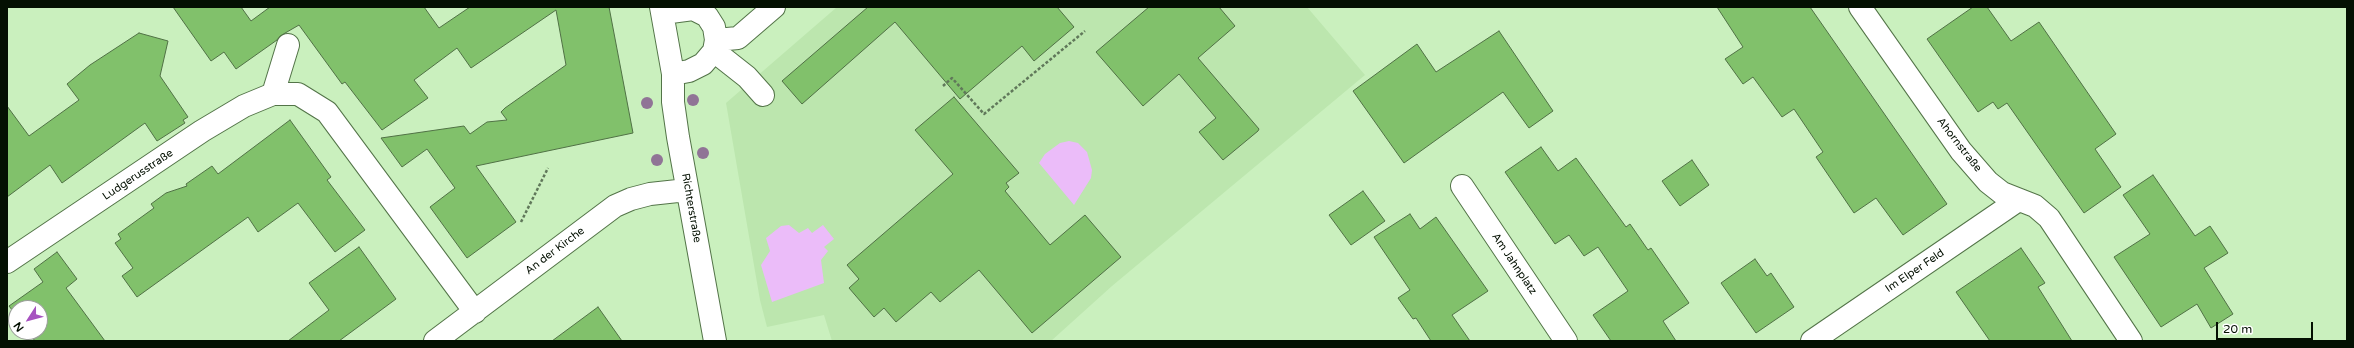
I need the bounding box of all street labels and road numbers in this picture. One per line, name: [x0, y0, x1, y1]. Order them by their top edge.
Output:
street label: Ahornstraße: [1934, 115, 1984, 175]
street label: Ludgerusstraße: [100, 147, 176, 203]
street label: Richterstraße: [678, 172, 704, 244]
street label: An der Kirche: [523, 224, 587, 278]
street label: Am Jahnplatz: [1489, 231, 1539, 297]
street label: Im Elper Feld: [1883, 246, 1947, 296]

